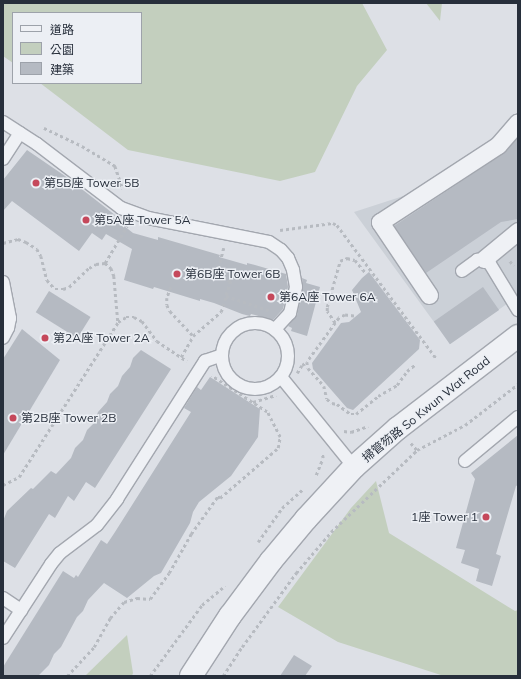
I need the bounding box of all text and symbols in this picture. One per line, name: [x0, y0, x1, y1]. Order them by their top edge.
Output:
legend: [12, 12, 142, 84]
text: 道路: [50, 22, 74, 37]
text: 公園: [50, 42, 74, 57]
text: 建築: [50, 62, 74, 77]
place label: 第5B座 Tower 5B: [44, 176, 139, 190]
marker: 第5B座 Tower 5B: [31, 178, 41, 188]
place label: 第5A座 Tower 5A: [94, 213, 191, 227]
marker: 第5A座 Tower 5A: [81, 215, 91, 225]
place label: 第6B座 Tower 6B: [185, 267, 280, 281]
marker: 第6B座 Tower 6B: [172, 269, 182, 279]
place label: 第6A座 Tower 6A: [279, 290, 376, 304]
marker: 第6A座 Tower 6A: [266, 292, 276, 302]
place label: 第2A座 Tower 2A: [53, 331, 150, 345]
marker: 第2A座 Tower 2A: [40, 333, 50, 343]
street label: 掃管笏路 So Kwun Wat Road: [359, 353, 493, 465]
place label: 第2B座 Tower 2B: [21, 411, 116, 425]
marker: 第2B座 Tower 2B: [8, 413, 18, 423]
place label: 1座 Tower 1: [411, 510, 478, 524]
marker: 1座 Tower 1: [481, 512, 491, 522]

